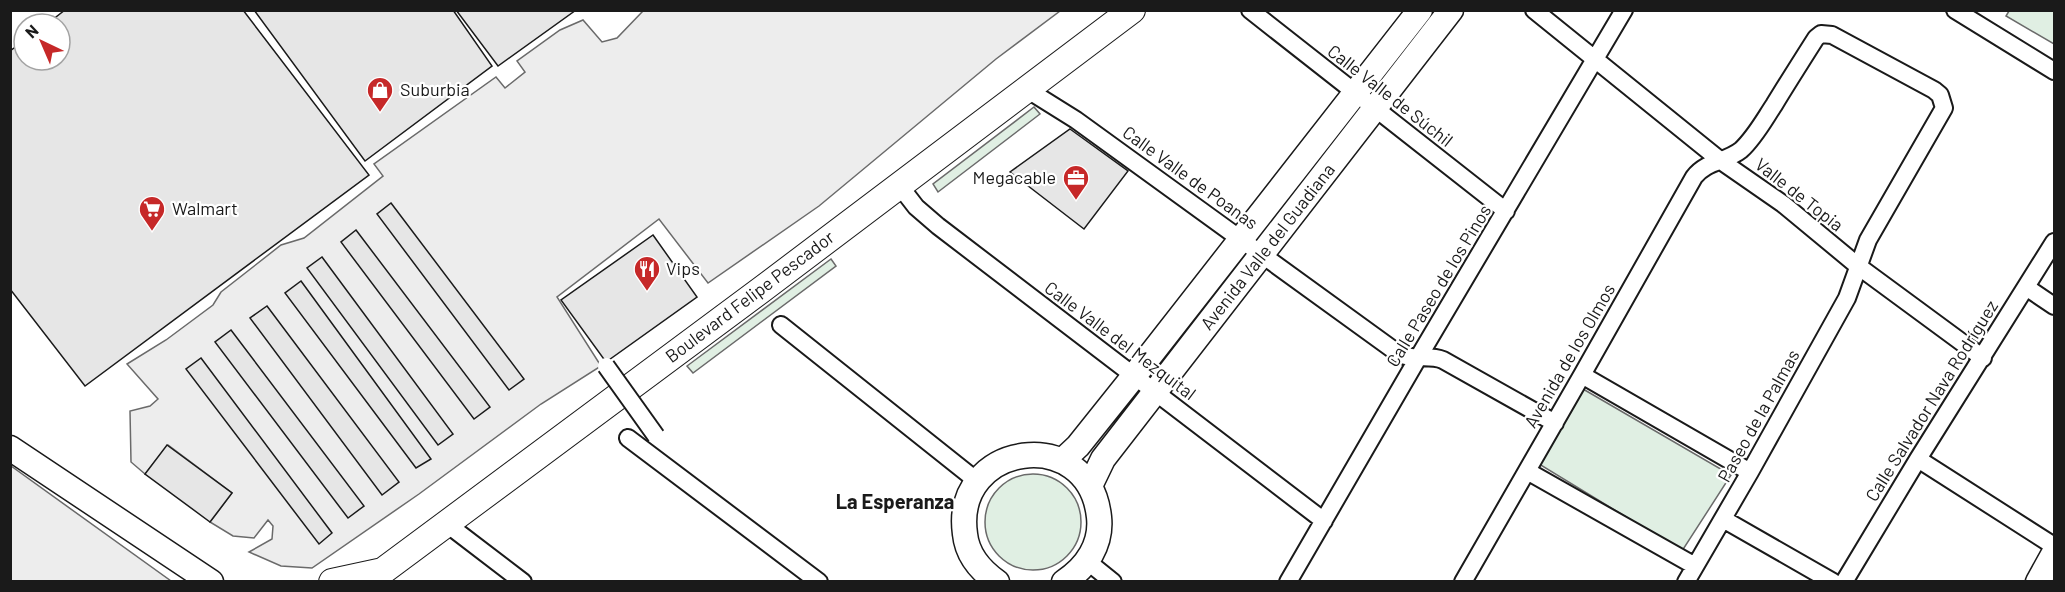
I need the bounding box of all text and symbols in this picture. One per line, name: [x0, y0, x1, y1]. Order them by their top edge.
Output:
north arrow: [12, 12, 72, 72]
text: N: [21, 20, 42, 41]
street label: Calle Valle de Súchil: [1324, 39, 1458, 151]
shop icon: Suburbia: [365, 75, 395, 113]
place label: Suburbia: [400, 78, 470, 100]
street label: Calle Valle de Poanas: [1119, 121, 1263, 234]
street label: Valle de Topia: [1751, 153, 1848, 235]
street label: Avenida Valle del Guadiana: [1195, 159, 1339, 334]
office icon: Megacable: [1061, 163, 1091, 201]
place label: Megacable: [973, 166, 1056, 188]
supermarket icon: Walmart: [137, 194, 167, 232]
place label: Walmart: [172, 197, 238, 219]
street label: Calle Paseo de los Pinos: [1381, 200, 1495, 371]
street label: Boulevard Felipe Pescador: [661, 225, 839, 367]
restaurant icon: Vips: [632, 254, 662, 292]
place label: Vips: [666, 257, 700, 279]
street label: Calle Valle del Mezquital: [1041, 276, 1201, 404]
street label: Avenida de los Olmos: [1519, 279, 1619, 432]
street label: Calle Salvador Nava Rodríguez: [1860, 296, 2002, 505]
street label: Paseo de la Palmas: [1713, 345, 1804, 486]
district label: La Esperanza: [836, 489, 954, 513]

